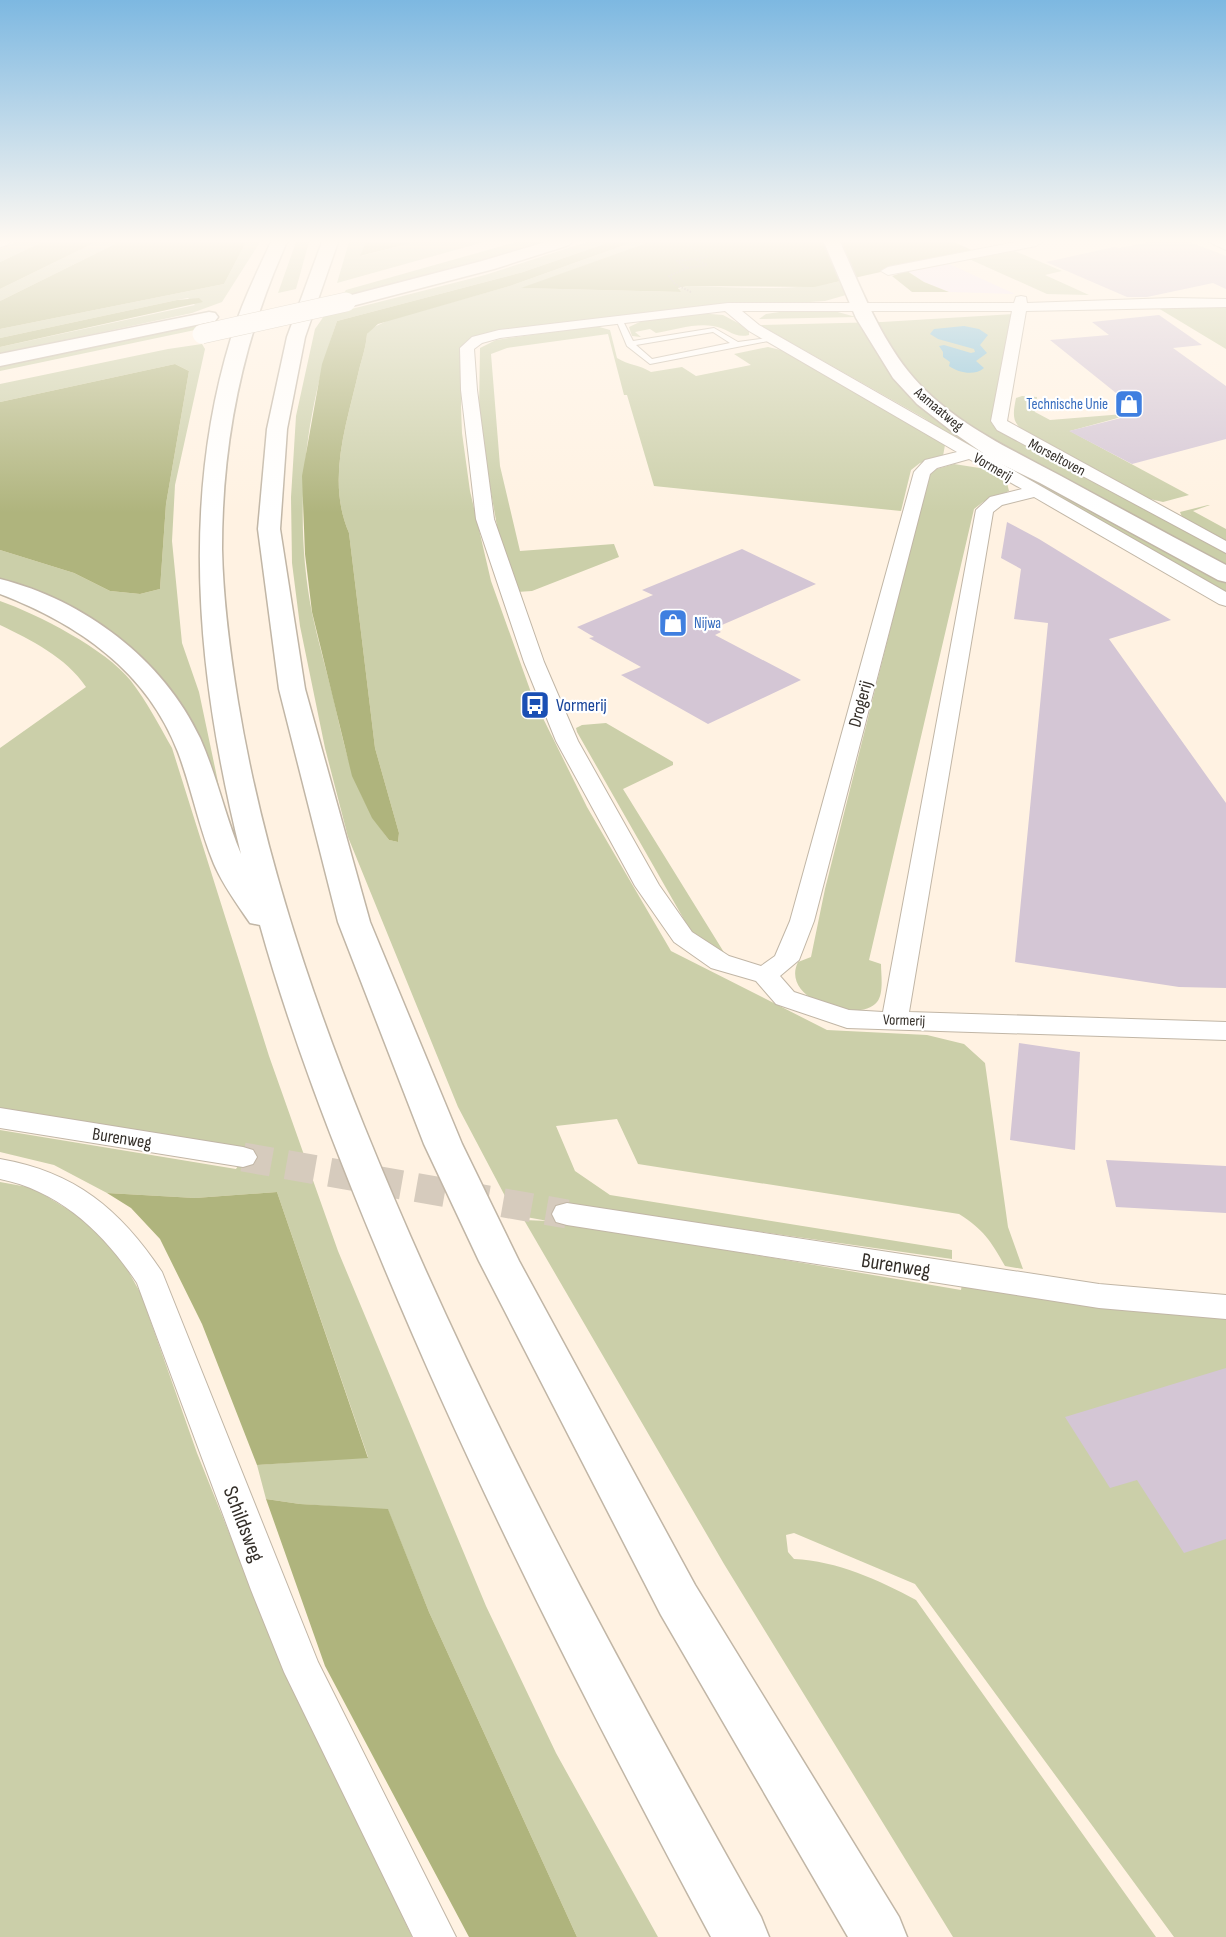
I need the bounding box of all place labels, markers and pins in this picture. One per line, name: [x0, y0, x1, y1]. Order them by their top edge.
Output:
shop icon: Technische Unie: [1113, 388, 1145, 420]
place label: Technische Unie: [1026, 395, 1108, 414]
shop icon: Nijwa: [657, 607, 689, 639]
place label: Nijwa: [694, 614, 721, 633]
bus stop icon: Vormerij: [519, 689, 551, 721]
place label: Vormerij: [556, 695, 607, 716]

